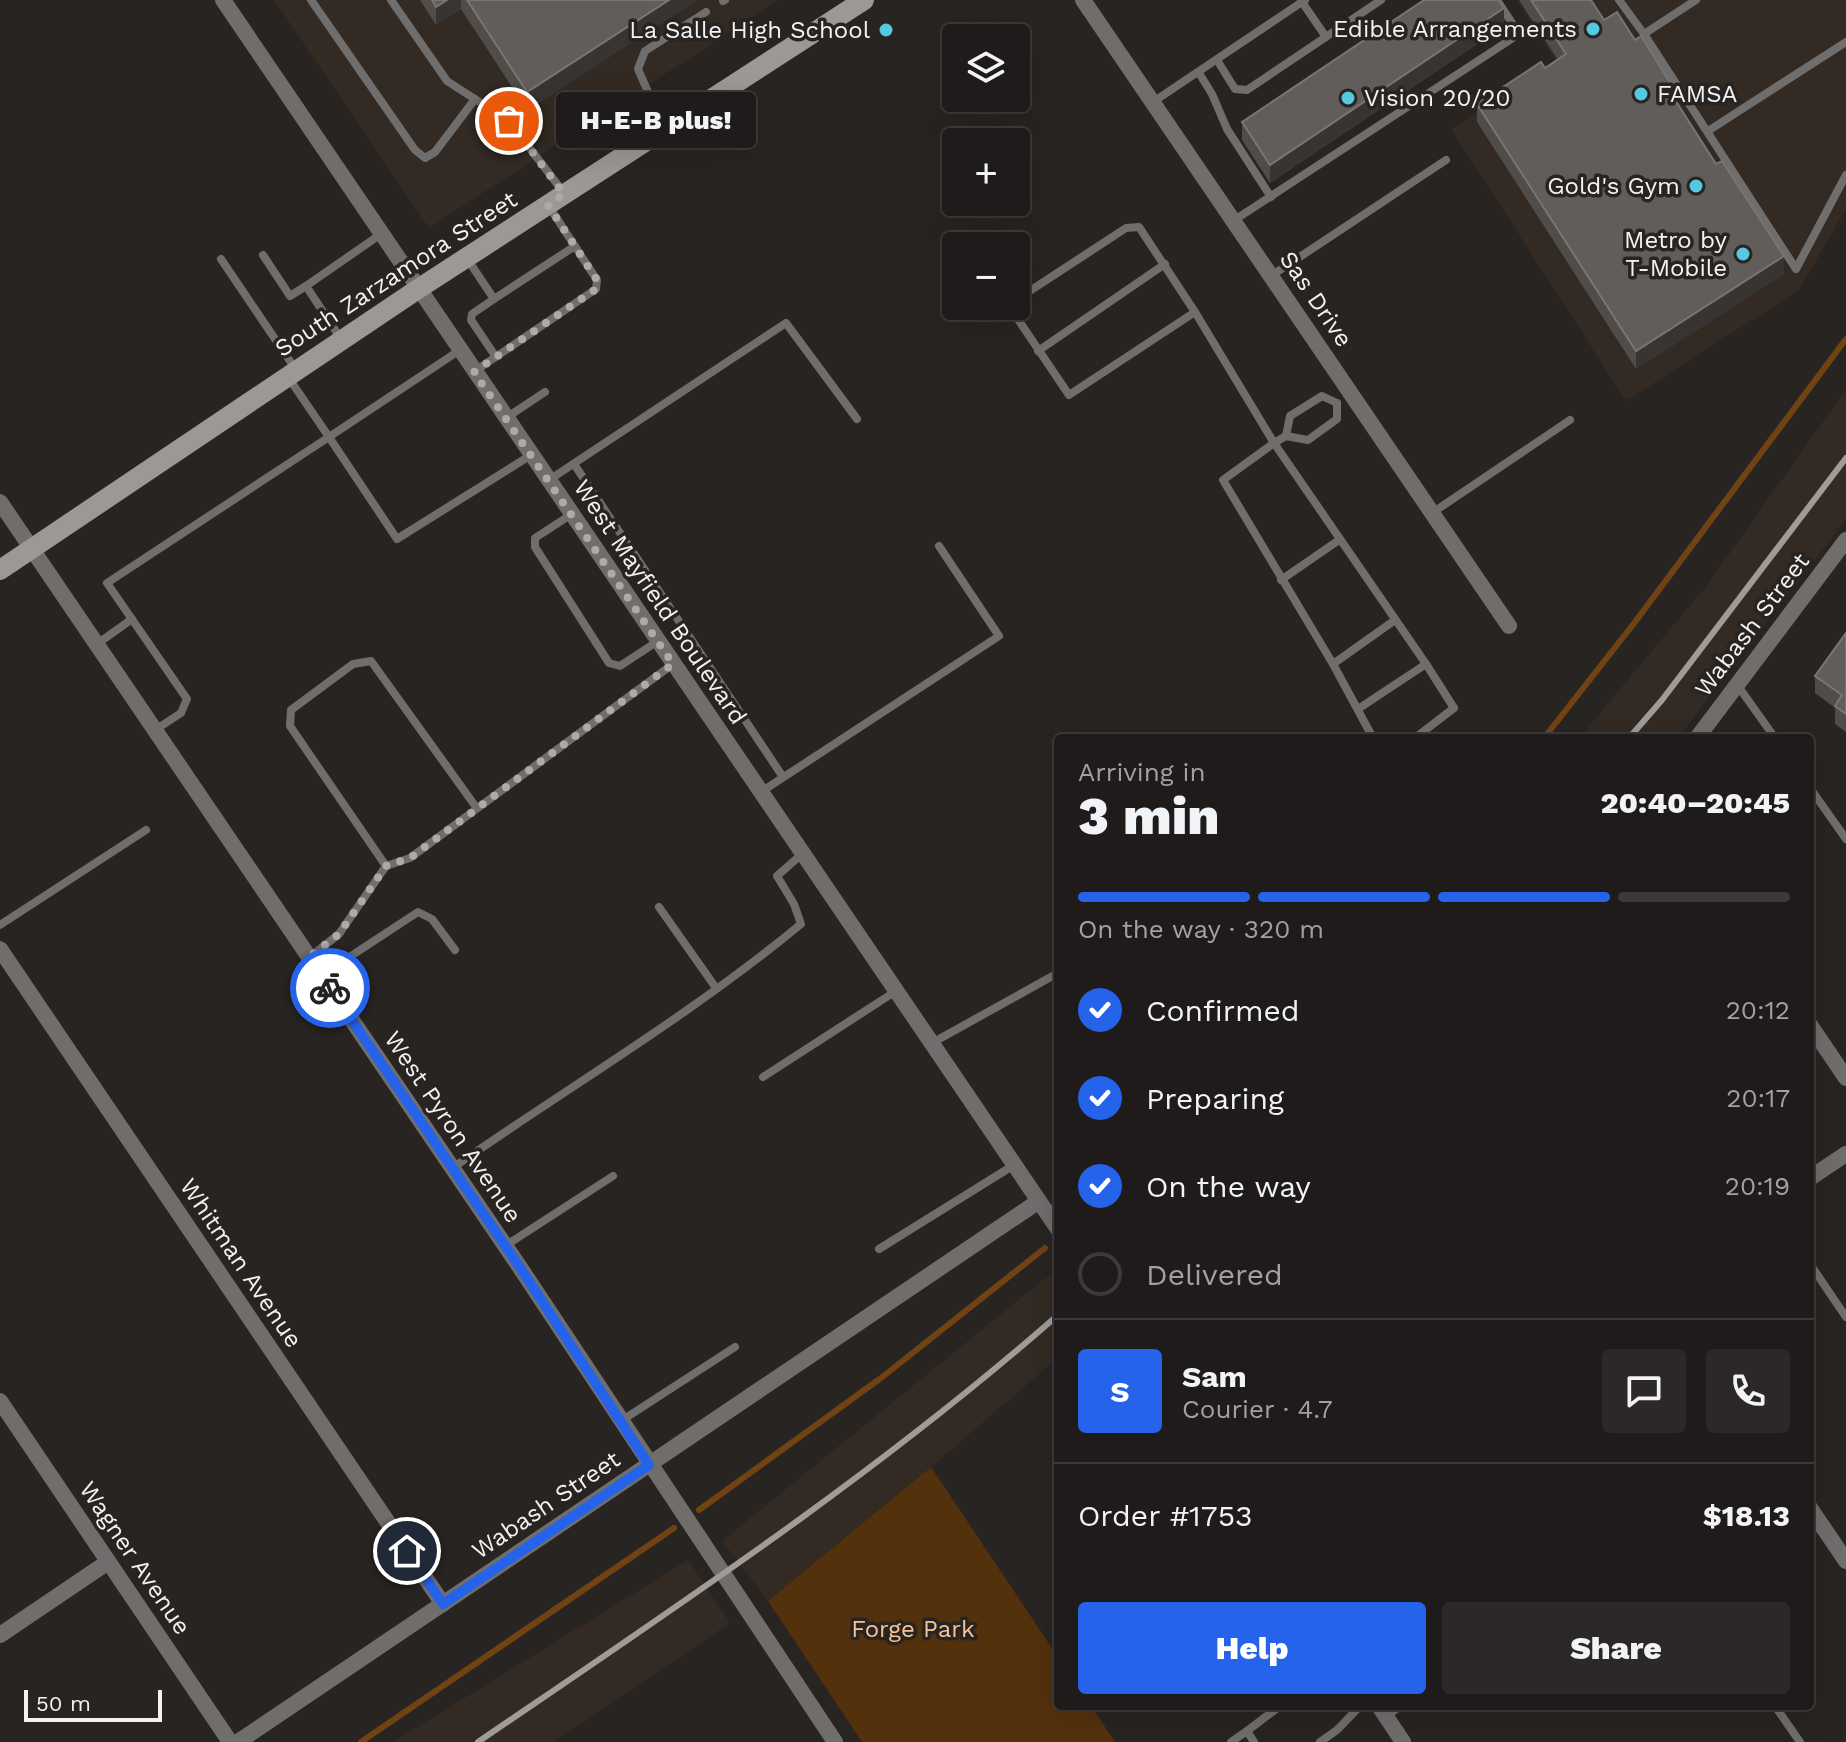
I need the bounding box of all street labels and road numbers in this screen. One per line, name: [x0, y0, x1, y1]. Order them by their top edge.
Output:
street label: South Zarzamora Street: [270, 185, 522, 363]
street label: Sas Drive: [1274, 246, 1358, 352]
street label: West Mayfield Boulevard: [568, 474, 752, 730]
street label: Wabash Street: [1689, 548, 1815, 702]
street label: West Pyron Avenue: [379, 1026, 527, 1228]
street label: Whitman Avenue: [174, 1173, 308, 1353]
street label: Wabash Street: [467, 1445, 625, 1565]
street label: Wagner Avenue: [73, 1476, 197, 1640]

